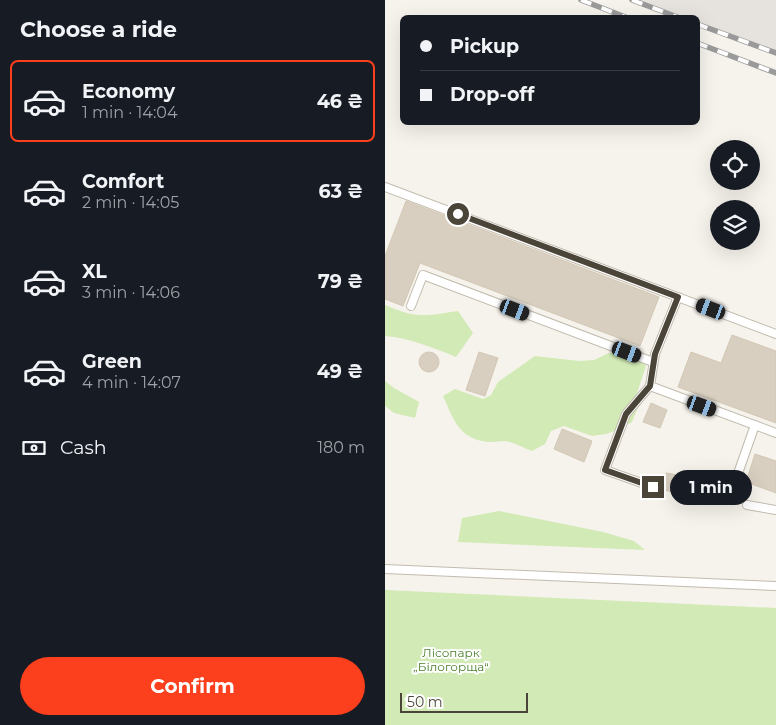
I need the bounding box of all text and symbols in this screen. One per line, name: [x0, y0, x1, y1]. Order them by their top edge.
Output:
text: Choose a ride: [20, 16, 177, 43]
text: Pickup: [450, 35, 519, 58]
icon: car: [22, 79, 67, 124]
text: Economy: [82, 80, 175, 103]
text: Drop-off: [450, 83, 534, 106]
text: 46 ₴: [317, 90, 363, 113]
text: 1 min · 14:04: [82, 103, 178, 122]
map controls: [710, 140, 760, 250]
button: locate: [710, 140, 760, 190]
icon: car: [22, 169, 67, 214]
text: Comfort: [82, 170, 164, 193]
text: 63 ₴: [319, 180, 363, 203]
text: 2 min · 14:05: [82, 193, 179, 212]
button: layers: [710, 200, 760, 250]
route start: [447, 203, 469, 225]
icon: car: [22, 259, 67, 304]
text: XL: [82, 260, 107, 283]
text: 79 ₴: [318, 270, 363, 293]
text: 3 min · 14:06: [82, 283, 180, 302]
car: [694, 297, 727, 321]
car: [498, 298, 531, 322]
car: [610, 340, 643, 364]
icon: car: [22, 349, 67, 394]
text: Green: [82, 350, 142, 373]
text: 49 ₴: [317, 360, 363, 383]
text: 4 min · 14:07: [82, 373, 181, 392]
car: [685, 394, 718, 418]
icon: cash: [20, 434, 48, 462]
text: Cash: [60, 436, 107, 459]
text: 180 m: [317, 438, 365, 457]
callout: 1 min: [671, 470, 753, 504]
route end: [642, 476, 664, 498]
text: 1 min: [689, 478, 733, 497]
park label: Лісопарк „Білогорща“: [413, 645, 489, 674]
button: Confirm: [20, 657, 365, 715]
scale bar: [400, 690, 527, 713]
text: 50 m: [407, 693, 443, 711]

